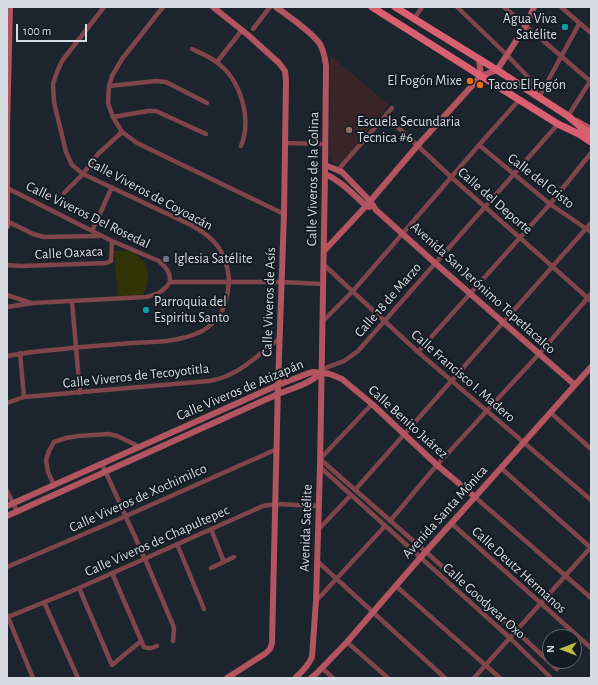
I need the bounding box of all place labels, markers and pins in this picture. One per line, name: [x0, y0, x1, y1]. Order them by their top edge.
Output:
place label: Agua Viva Satélite: [503, 11, 557, 44]
marker: Agua Viva Satélite: [560, 22, 570, 32]
place label: El Fogón Mixe: [387, 73, 462, 89]
marker: El Fogón Mixe: [465, 76, 475, 86]
place label: Tacos El Fogón: [488, 77, 566, 93]
marker: Tacos El Fogón: [475, 80, 485, 90]
place label: Escuela Secundaria Tecnica #6: [357, 114, 460, 146]
marker: Escuela Secundaria Tecnica #6: [344, 125, 354, 135]
place label: Iglesia Satélite: [174, 251, 253, 267]
marker: Iglesia Satélite: [161, 254, 171, 264]
place label: Parroquia del Espiritu Santo: [154, 294, 229, 326]
marker: Parroquia del Espiritu Santo: [141, 305, 151, 315]

